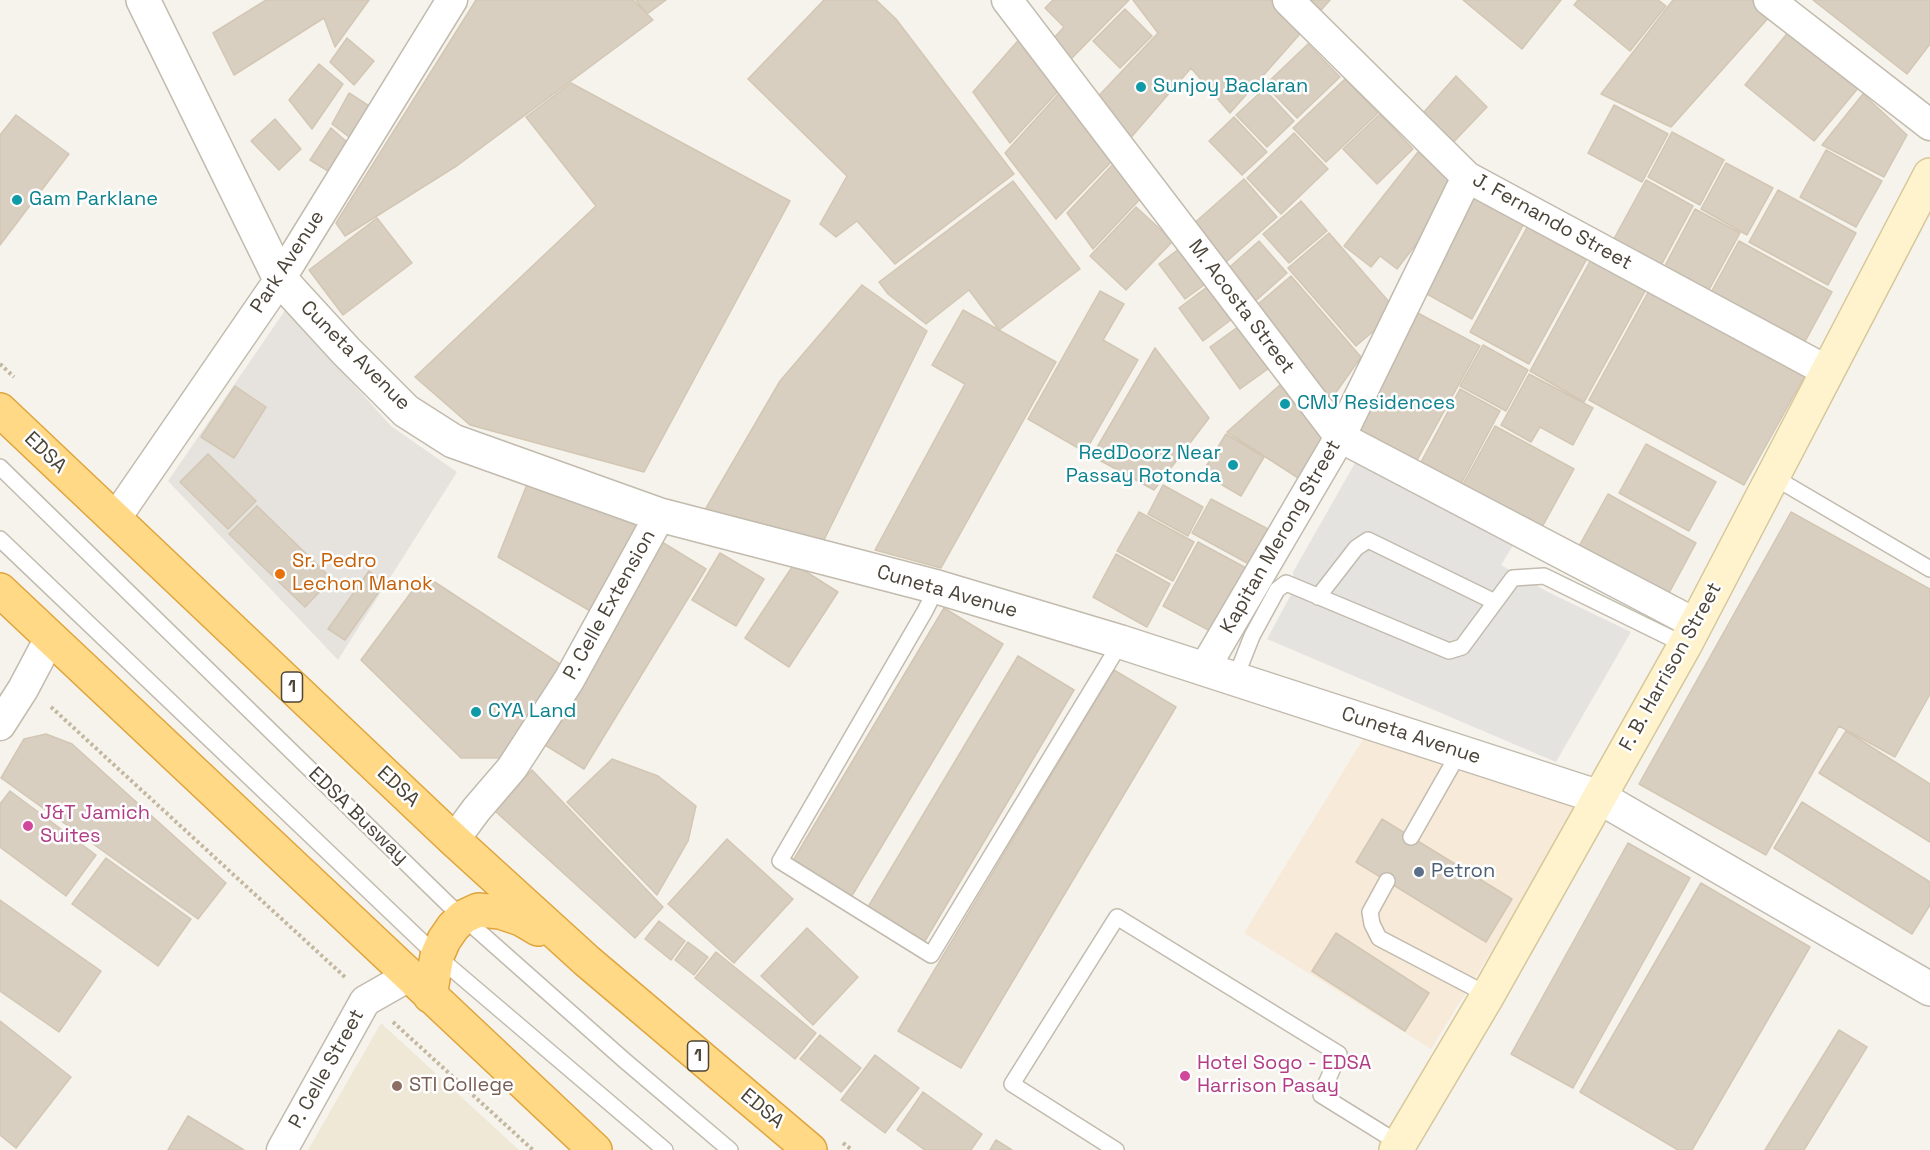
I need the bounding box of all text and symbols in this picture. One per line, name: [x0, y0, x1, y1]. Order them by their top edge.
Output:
place label: Sunjoy Baclaran: [1153, 75, 1308, 99]
marker: Sunjoy Baclaran: [1134, 80, 1148, 94]
street label: J. Fernando Street: [1468, 168, 1636, 276]
place label: Gam Parklane: [29, 188, 158, 212]
marker: Gam Parklane: [10, 193, 24, 207]
street label: Park Avenue: [246, 206, 330, 318]
street label: M. Acosta Street: [1183, 235, 1299, 379]
street label: Cuneta Avenue: [295, 296, 415, 416]
place label: CMJ Residences: [1297, 392, 1455, 416]
marker: CMJ Residences: [1278, 397, 1292, 411]
street label: EDSA: [19, 427, 71, 479]
street label: Kapitan Merong Street: [1216, 436, 1346, 638]
place label: RedDoorz Near Passay Rotonda: [1066, 442, 1221, 489]
marker: RedDoorz Near Passay Rotonda: [1226, 458, 1240, 472]
street label: P. Celle Extension: [559, 526, 661, 684]
place label: Sr. Pedro Lechon Manok: [292, 550, 433, 597]
street label: Cuneta Avenue: [874, 560, 1020, 624]
marker: Sr. Pedro Lechon Manok: [273, 567, 287, 581]
street label: F. B. Harrison Street: [1615, 579, 1727, 755]
road number: 1: [282, 672, 302, 702]
place label: CYA Land: [488, 700, 576, 724]
street label: Cuneta Avenue: [1338, 702, 1484, 770]
marker: CYA Land: [469, 705, 483, 719]
street label: EDSA: [372, 761, 424, 813]
street label: EDSA Busway: [303, 762, 413, 870]
place label: J&T Jamich Suites: [40, 802, 150, 849]
marker: J&T Jamich Suites: [21, 819, 35, 833]
place label: Petron: [1431, 860, 1495, 884]
marker: Petron: [1412, 865, 1426, 879]
street label: P. Celle Street: [284, 1005, 370, 1133]
road number: 1: [688, 1041, 708, 1071]
place label: Hotel Sogo - EDSA Harrison Pasay: [1197, 1052, 1371, 1099]
marker: Hotel Sogo - EDSA Harrison Pasay: [1178, 1069, 1192, 1083]
place label: STI College: [409, 1074, 514, 1098]
marker: STI College: [390, 1079, 404, 1093]
street label: EDSA: [735, 1084, 789, 1134]

